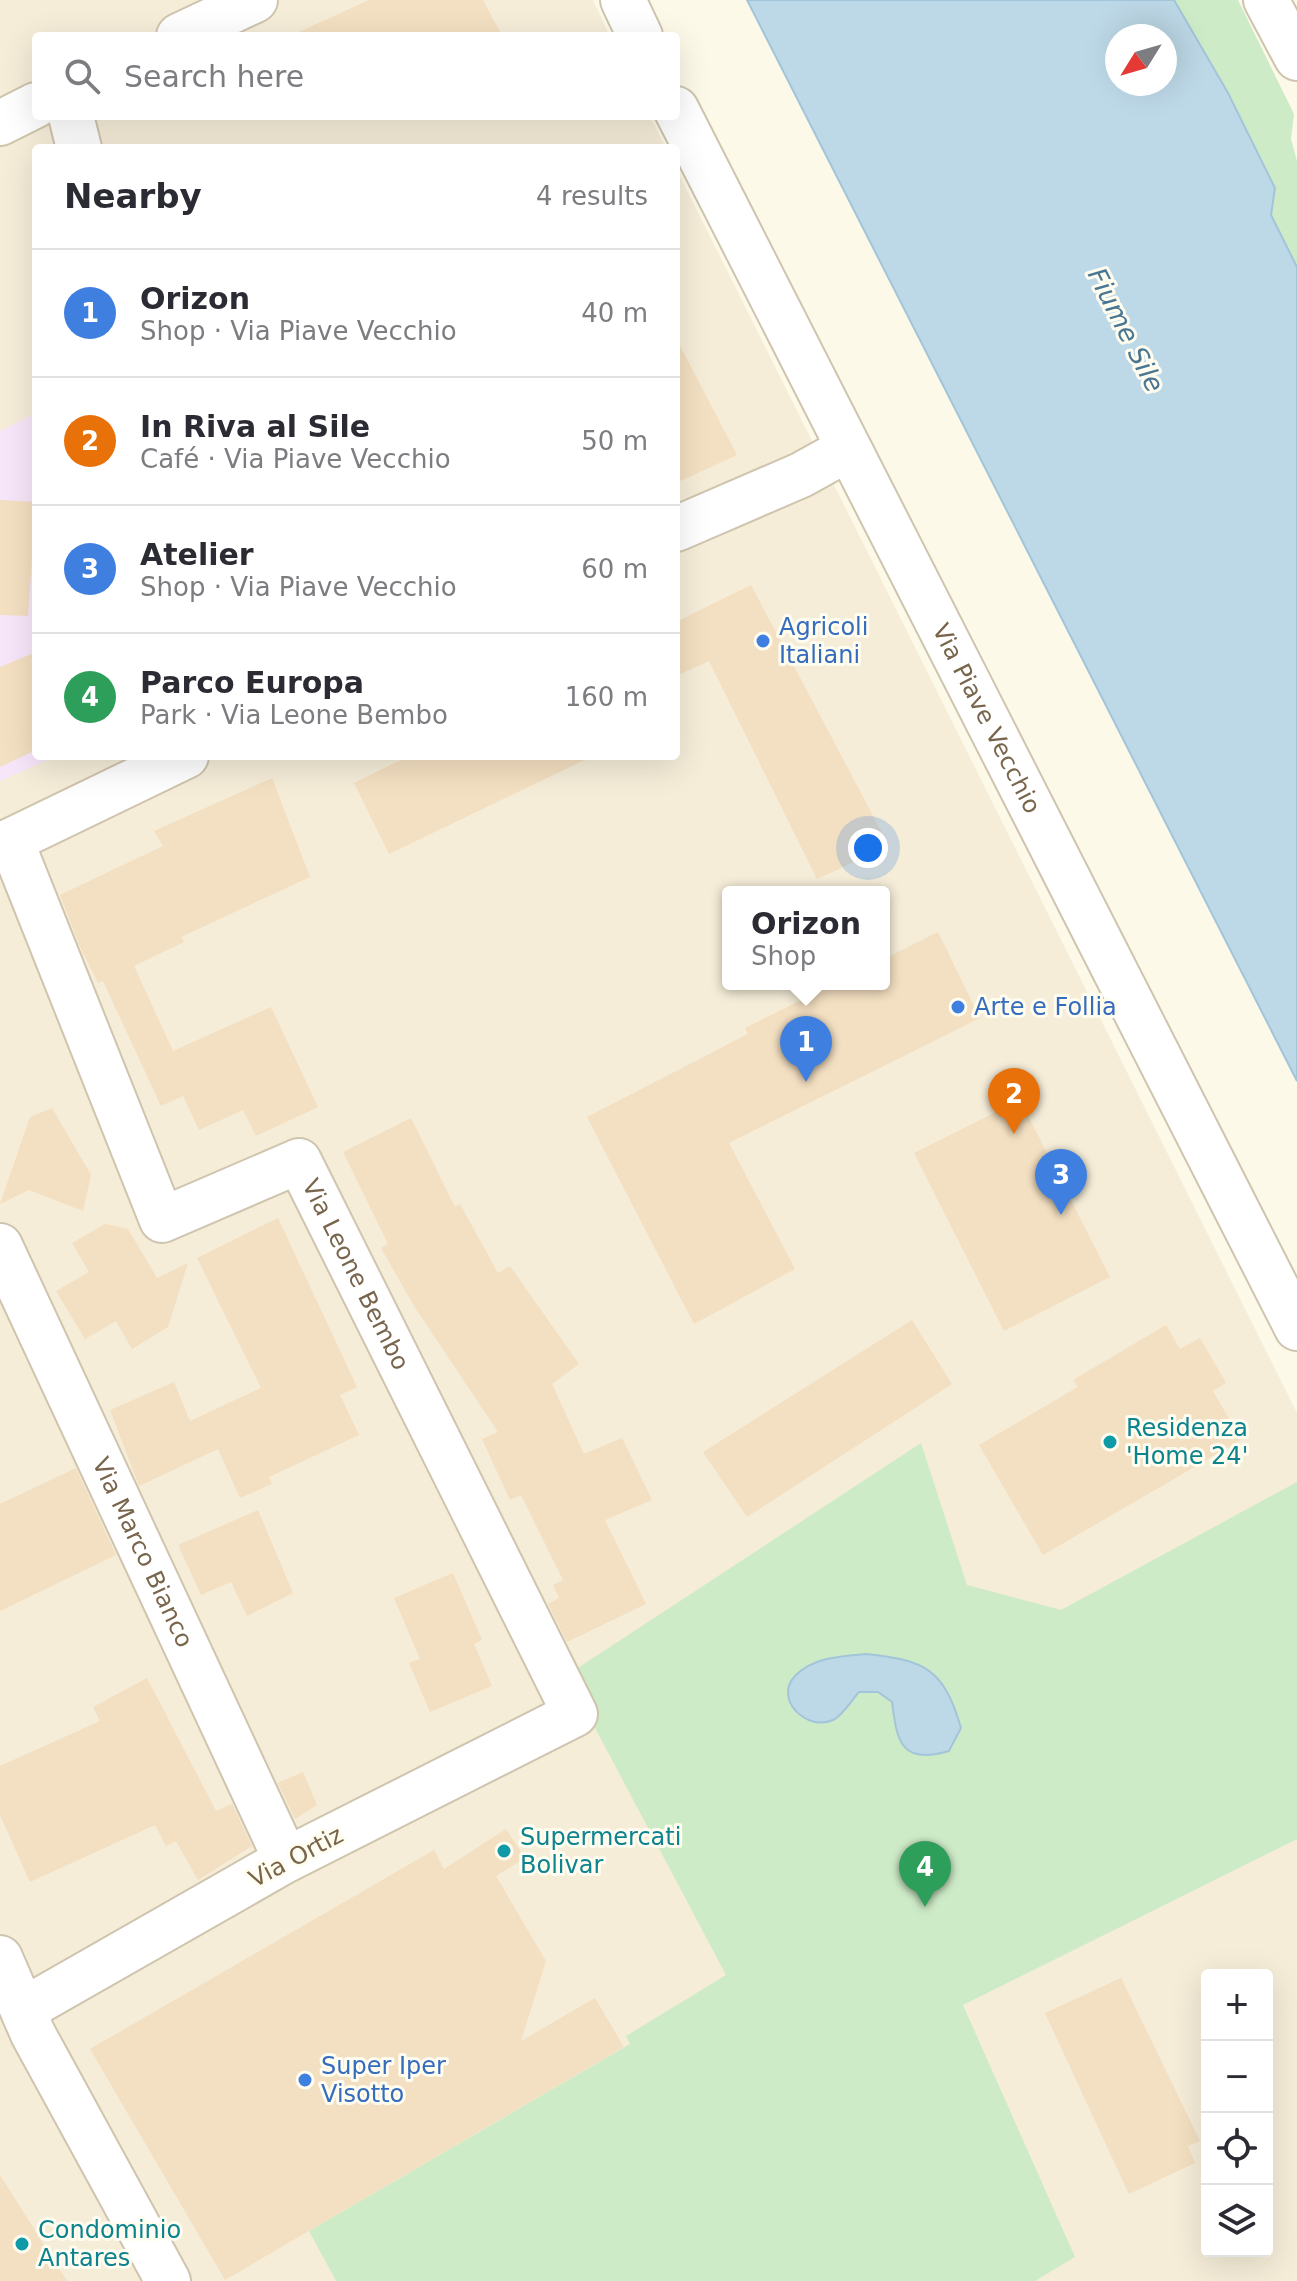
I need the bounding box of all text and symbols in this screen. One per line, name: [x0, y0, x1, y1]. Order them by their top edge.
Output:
north arrow: [1105, 24, 1177, 96]
search box: [32, 32, 680, 120]
icon: search: [60, 54, 104, 98]
text: Search here: [124, 59, 304, 94]
text: Nearby: [64, 176, 202, 216]
text: 4 results: [536, 181, 648, 211]
water label: Fiume Sile: [1082, 263, 1170, 397]
text: Orizon: [140, 281, 250, 316]
text: 1: [81, 298, 99, 328]
text: 40 m: [581, 298, 648, 328]
text: Shop · Via Piave Vecchio: [140, 316, 457, 346]
text: In Riva al Sile: [140, 409, 370, 444]
text: 2: [81, 426, 99, 456]
text: 50 m: [581, 426, 648, 456]
text: Café · Via Piave Vecchio: [140, 444, 451, 474]
text: Atelier: [140, 537, 254, 572]
text: 3: [81, 554, 99, 584]
text: 60 m: [581, 554, 648, 584]
text: Shop · Via Piave Vecchio: [140, 572, 457, 602]
place label: Agricoli Italiani: [779, 613, 868, 669]
street label: Via Piave Vecchio: [927, 619, 1046, 818]
marker: Agricoli Italiani: [754, 632, 772, 650]
text: Parco Europa: [140, 665, 364, 700]
text: 4: [81, 682, 99, 712]
text: 160 m: [565, 682, 648, 712]
text: Park · Via Leone Bembo: [140, 700, 448, 730]
your location: [848, 828, 888, 868]
popup: [722, 886, 890, 990]
text: Orizon: [751, 906, 861, 941]
text: Shop: [751, 941, 816, 971]
place label: Arte e Follia: [974, 993, 1117, 1021]
marker: Arte e Follia: [949, 998, 967, 1016]
pin: 1: [780, 1016, 832, 1082]
pin: 2: [988, 1068, 1040, 1134]
pin: 3: [1035, 1149, 1087, 1215]
street label: Via Leone Bembo: [296, 1175, 415, 1374]
place label: Residenza 'Home 24': [1126, 1414, 1248, 1470]
marker: Residenza 'Home 24': [1101, 1433, 1119, 1451]
street label: Via Marco Bianco: [86, 1453, 199, 1652]
street label: Via Ortiz: [244, 1821, 348, 1893]
place label: Supermercati Bolivar: [520, 1823, 681, 1879]
pin: 4: [899, 1841, 951, 1907]
marker: Supermercati Bolivar: [495, 1842, 513, 1860]
map controls: [1201, 1969, 1273, 2257]
button: +: [1201, 1969, 1273, 2041]
button: −: [1201, 2041, 1273, 2113]
place label: Super Iper Visotto: [321, 2052, 446, 2108]
marker: Super Iper Visotto: [296, 2071, 314, 2089]
button: locate: [1201, 2113, 1273, 2185]
button: layers: [1201, 2185, 1273, 2257]
place label: Condominio Antares: [38, 2216, 181, 2272]
marker: Condominio Antares: [13, 2235, 31, 2253]

